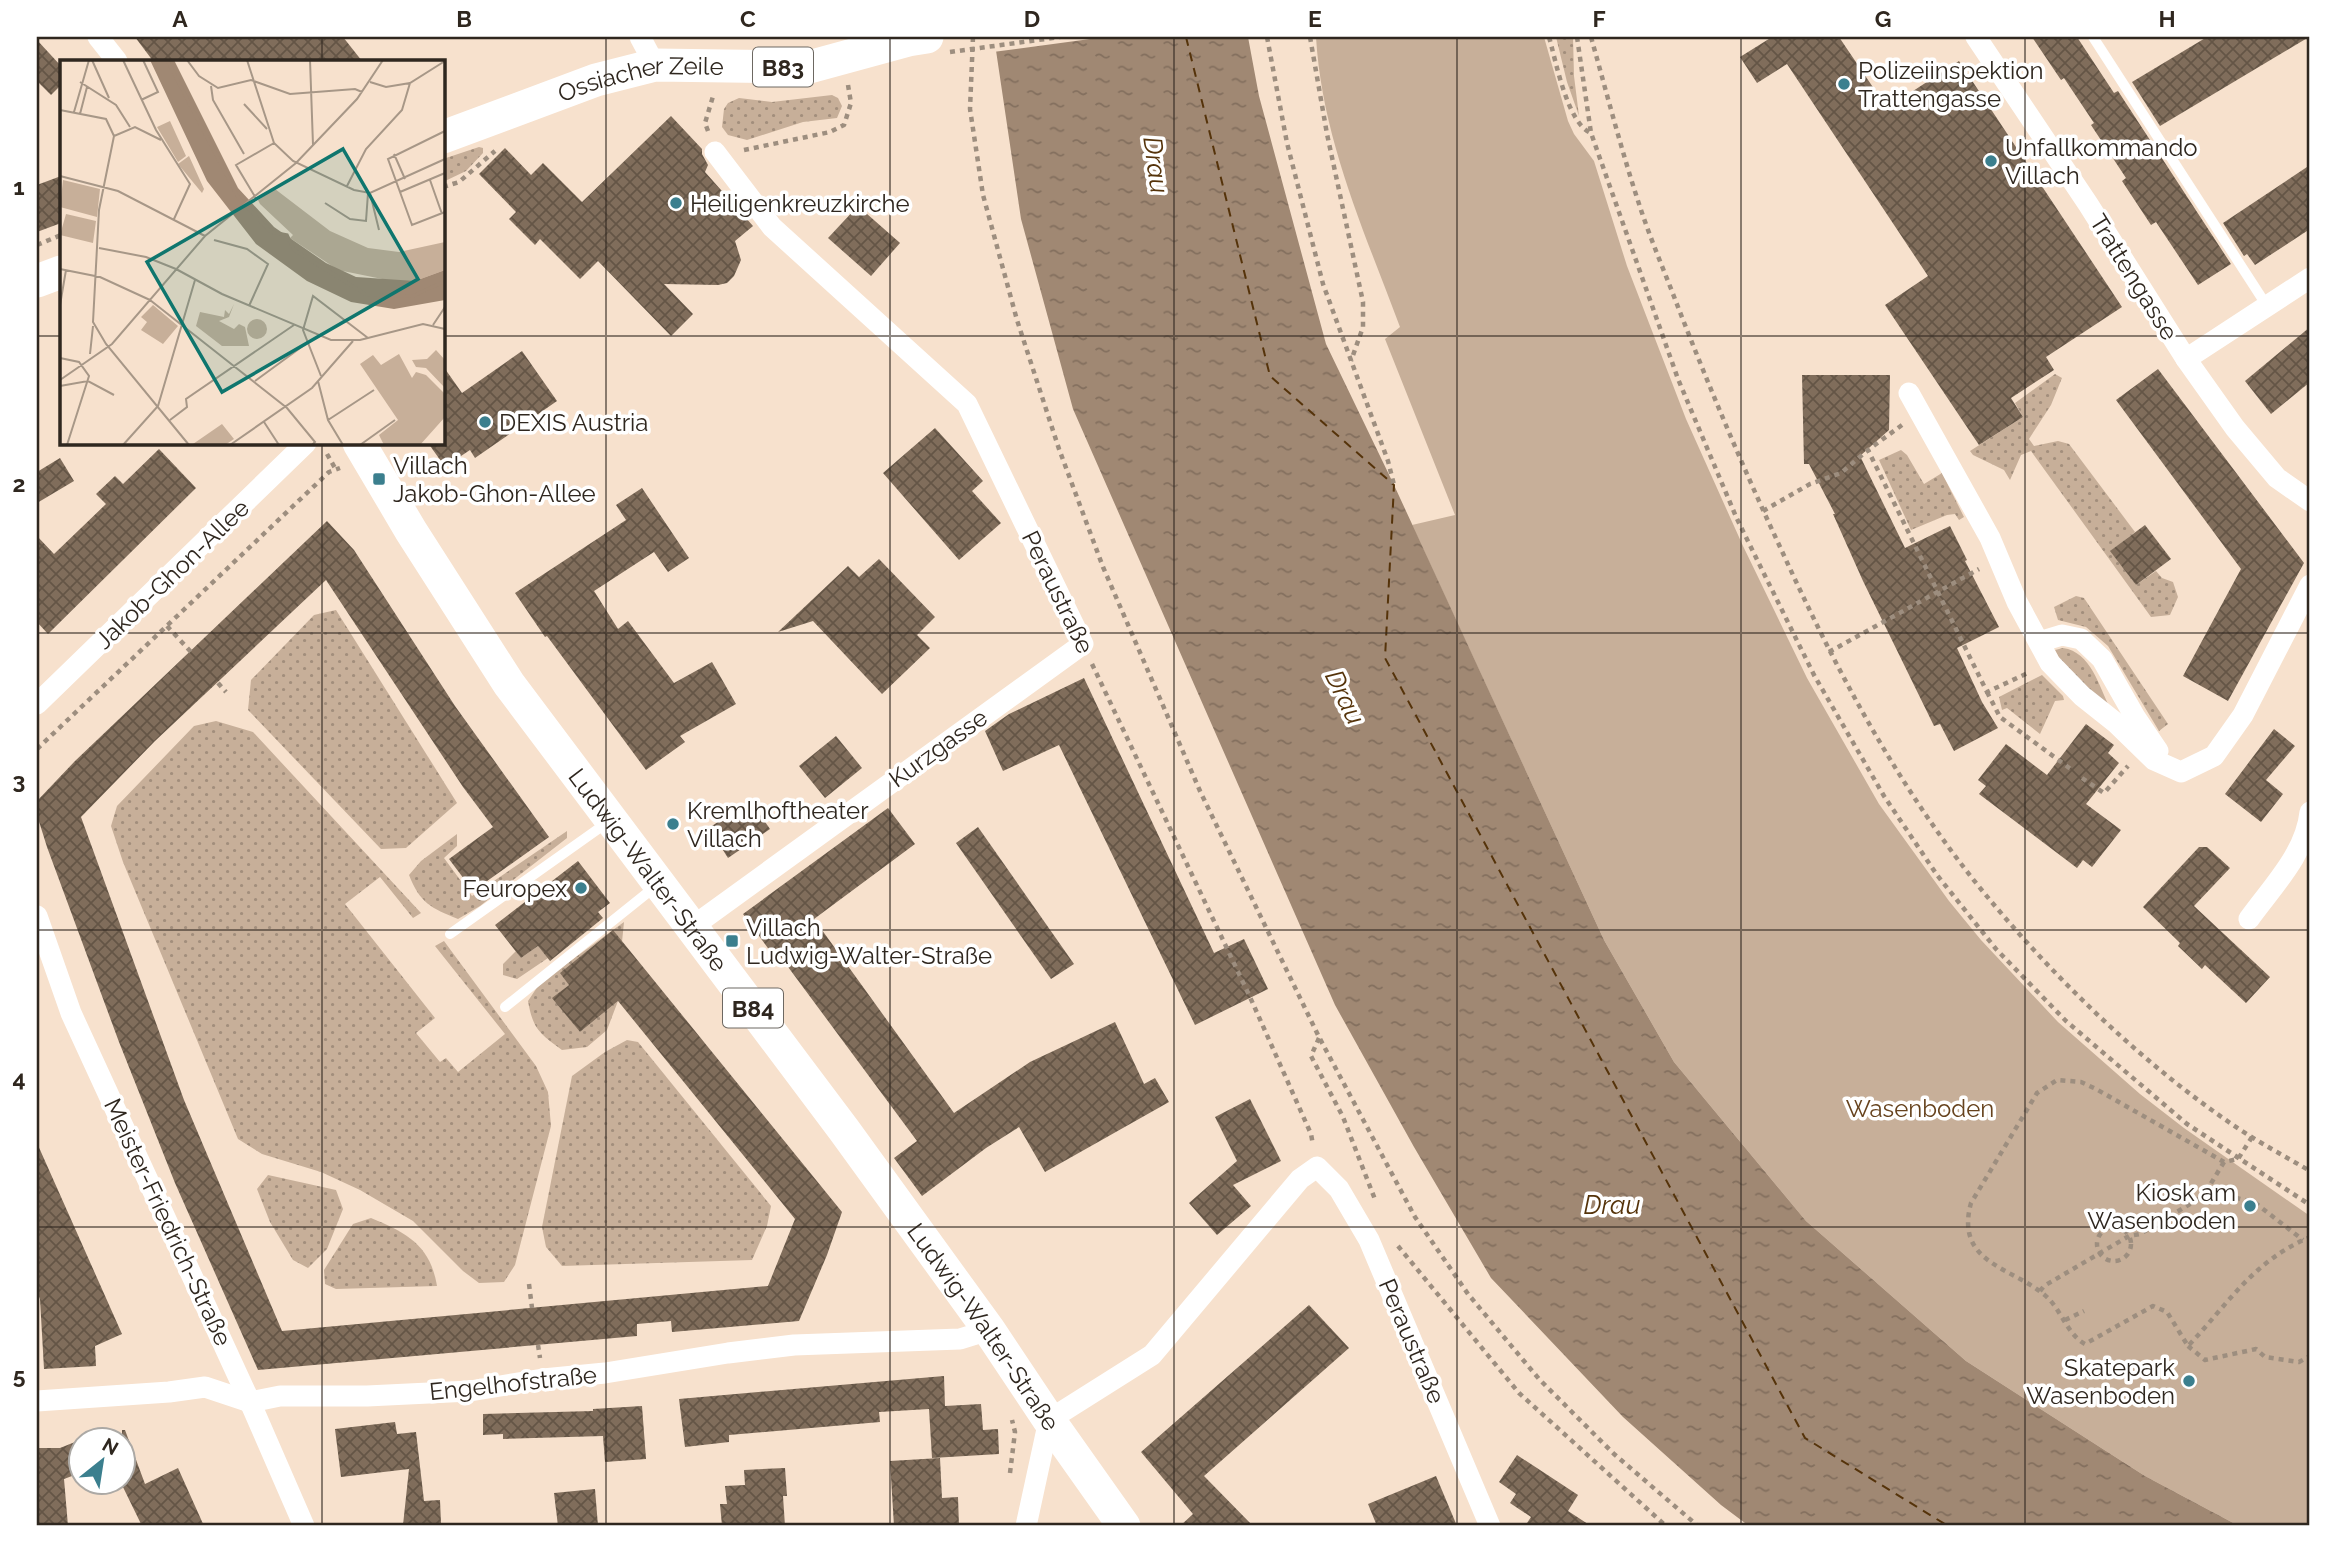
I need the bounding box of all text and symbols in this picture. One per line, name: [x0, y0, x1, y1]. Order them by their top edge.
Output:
text: A: [172, 5, 188, 32]
text: B: [456, 5, 472, 32]
text: C: [740, 5, 756, 32]
text: D: [1024, 5, 1040, 32]
text: E: [1308, 5, 1322, 32]
text: F: [1592, 5, 1606, 32]
text: G: [1875, 5, 1891, 32]
text: H: [2158, 5, 2176, 32]
road number: B83: [753, 48, 813, 86]
street label: Ossiacher Zeile: [553, 51, 724, 108]
place label: Polizeiinspektion Trattengasse: [1858, 56, 2044, 113]
inset map: [60, 60, 444, 444]
marker: Polizeiinspektion Trattengasse: [1836, 76, 1852, 92]
place label: Unfallkommando Villach: [2005, 133, 2198, 190]
water label: Drau: [1137, 135, 1175, 195]
marker: Unfallkommando Villach: [1983, 153, 1999, 169]
text: 1: [13, 173, 25, 200]
place label: Heiligenkreuzkirche: [690, 189, 910, 218]
marker: Heiligenkreuzkirche: [668, 195, 684, 211]
street label: Trattengasse: [2084, 209, 2184, 345]
place label: DEXIS Austria: [499, 408, 648, 437]
marker: DEXIS Austria: [477, 414, 493, 430]
place label: Villach Jakob-Ghon-Allee: [393, 451, 596, 508]
text: 2: [13, 470, 25, 497]
marker: Villach Jakob-Ghon-Allee: [371, 471, 387, 487]
street label: Jakob-Ghon-Allee: [89, 493, 255, 655]
street label: Peraustraße: [1016, 526, 1100, 658]
water label: Drau: [1319, 665, 1371, 729]
street label: Kurzgasse: [883, 703, 993, 793]
street label: Ludwig-Walter-Straße: [563, 762, 734, 977]
text: 3: [13, 767, 25, 794]
place label: Kremlhoftheater Villach: [687, 796, 869, 853]
marker: Kremlhoftheater Villach: [665, 816, 681, 832]
place label: Feuropex: [462, 874, 567, 903]
marker: Feuropex: [573, 880, 589, 896]
place label: Villach Ludwig-Walter-Straße: [746, 913, 992, 970]
marker: Villach Ludwig-Walter-Straße: [724, 933, 740, 949]
road number: B84: [723, 988, 783, 1028]
text: 4: [12, 1065, 26, 1092]
street label: Meister-Friedrich-Straße: [98, 1094, 238, 1350]
park label: Wasenboden: [1846, 1094, 1994, 1123]
place label: Kiosk am Wasenboden: [2087, 1178, 2236, 1235]
water label: Drau: [1584, 1190, 1641, 1220]
marker: Kiosk am Wasenboden: [2242, 1198, 2258, 1214]
street label: Ludwig-Walter-Straße: [902, 1217, 1066, 1436]
street label: Peraustraße: [1373, 1274, 1451, 1408]
place label: Skatepark Wasenboden: [2026, 1353, 2175, 1410]
street label: Engelhofstraße: [428, 1360, 598, 1406]
text: 5: [13, 1362, 26, 1389]
marker: Skatepark Wasenboden: [2181, 1373, 2197, 1389]
north arrow: [66, 1426, 136, 1496]
text: N: [99, 1433, 122, 1459]

